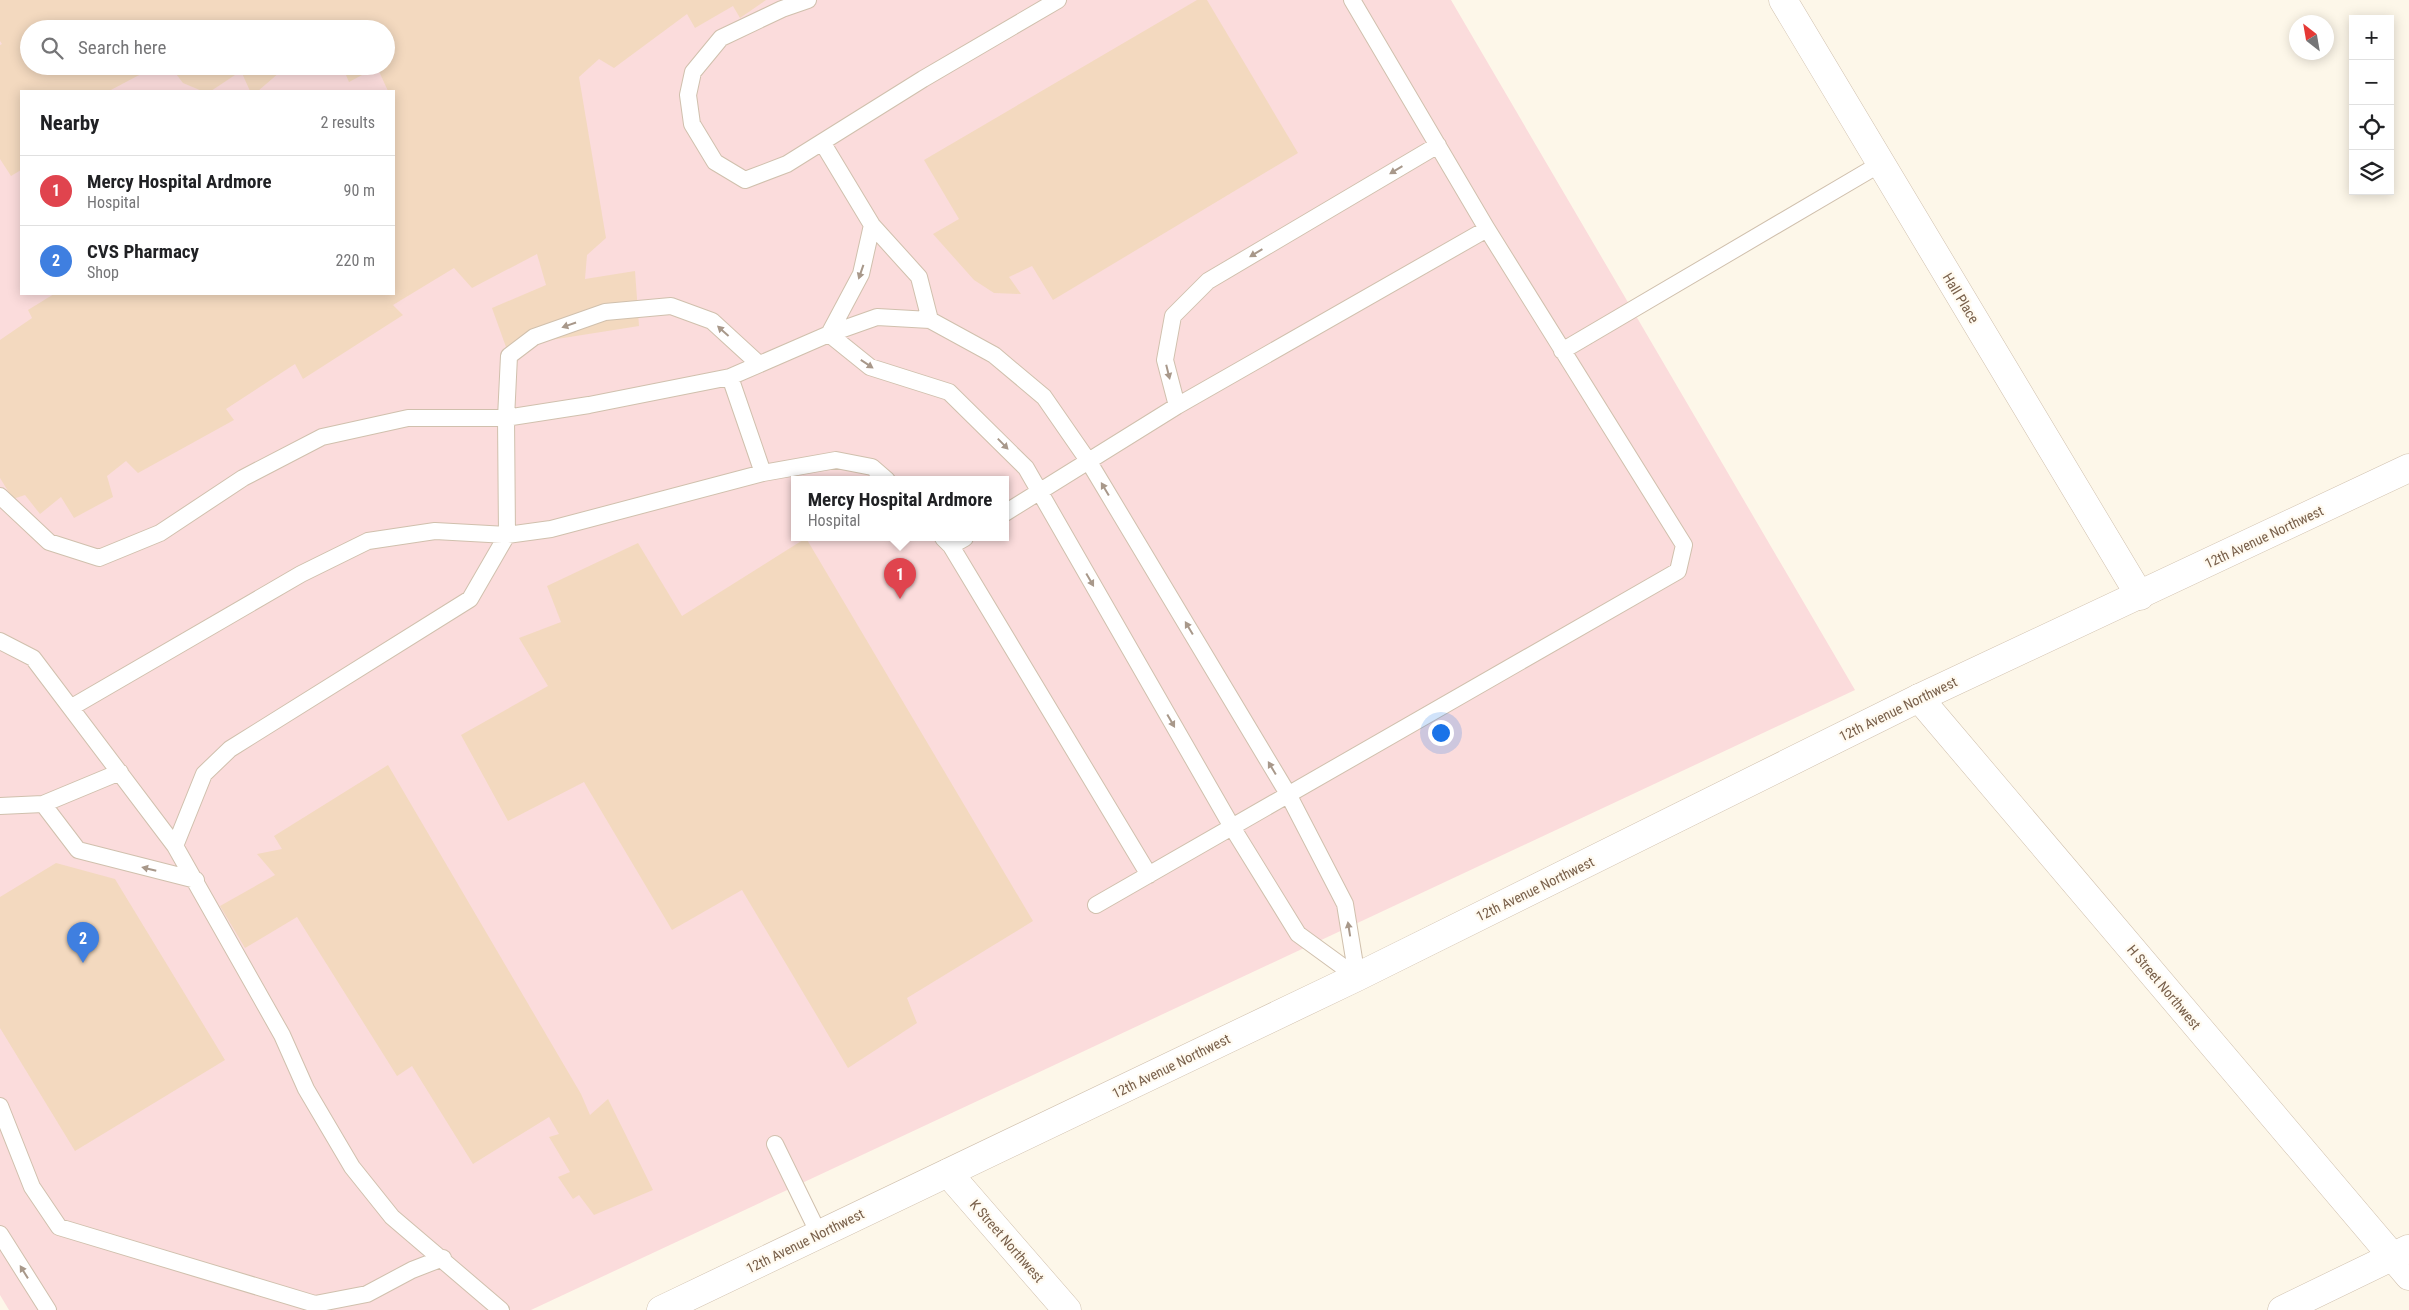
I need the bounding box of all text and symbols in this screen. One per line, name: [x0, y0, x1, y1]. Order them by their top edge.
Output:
north arrow: [2289, 15, 2334, 60]
map controls: [2349, 15, 2394, 195]
button: +: [2349, 15, 2394, 60]
search box: [20, 20, 395, 75]
icon: search: [38, 34, 66, 62]
text: Search here: [78, 36, 166, 59]
button: −: [2349, 60, 2394, 105]
button: locate: [2349, 105, 2394, 150]
text: Nearby: [40, 111, 99, 135]
text: 2 results: [320, 113, 375, 132]
button: layers: [2349, 150, 2394, 195]
one-way arrow: [1389, 165, 1402, 174]
text: Mercy Hospital Ardmore: [87, 170, 272, 193]
text: 1: [52, 181, 60, 200]
text: 90 m: [343, 181, 375, 200]
text: Hospital: [87, 193, 140, 212]
text: CVS Pharmacy: [87, 240, 199, 263]
one-way arrow: [1249, 248, 1262, 257]
text: 2: [52, 251, 60, 270]
text: 220 m: [336, 251, 375, 270]
text: Shop: [87, 263, 119, 282]
one-way arrow: [856, 265, 864, 280]
street label: Hall Place: [1940, 270, 1982, 326]
one-way arrow: [561, 321, 576, 329]
one-way arrow: [717, 325, 729, 337]
one-way arrow: [860, 359, 874, 369]
one-way arrow: [1165, 365, 1173, 380]
one-way arrow: [997, 438, 1009, 450]
popup: [791, 476, 1009, 541]
one-way arrow: [1101, 482, 1110, 495]
text: Mercy Hospital Ardmore: [808, 488, 992, 511]
street label: 12th Avenue Northwest: [2202, 503, 2326, 571]
text: Hospital: [808, 511, 861, 530]
pin: 1: [884, 558, 916, 599]
one-way arrow: [1086, 574, 1095, 587]
one-way arrow: [1184, 622, 1193, 635]
street label: 12th Avenue Northwest: [1837, 674, 1959, 744]
one-way arrow: [1167, 714, 1175, 729]
your location: [1428, 720, 1454, 746]
one-way arrow: [1268, 761, 1277, 774]
street label: 12th Avenue Northwest: [1474, 854, 1596, 924]
one-way arrow: [141, 865, 156, 873]
one-way arrow: [1345, 921, 1353, 937]
pin: 2: [67, 922, 99, 963]
street label: H Street Northwest: [2124, 942, 2204, 1032]
street label: 12th Avenue Northwest: [1110, 1031, 1232, 1101]
street label: K Street Northwest: [967, 1196, 1047, 1286]
street label: 12th Avenue Northwest: [744, 1206, 866, 1276]
one-way arrow: [19, 1266, 28, 1279]

